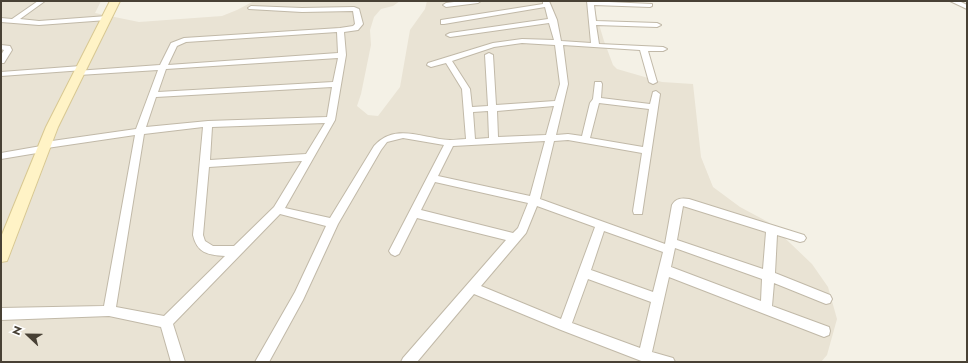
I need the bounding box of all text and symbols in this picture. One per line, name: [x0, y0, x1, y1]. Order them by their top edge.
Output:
north arrow: [8, 315, 48, 355]
text: N: [8, 323, 26, 338]

